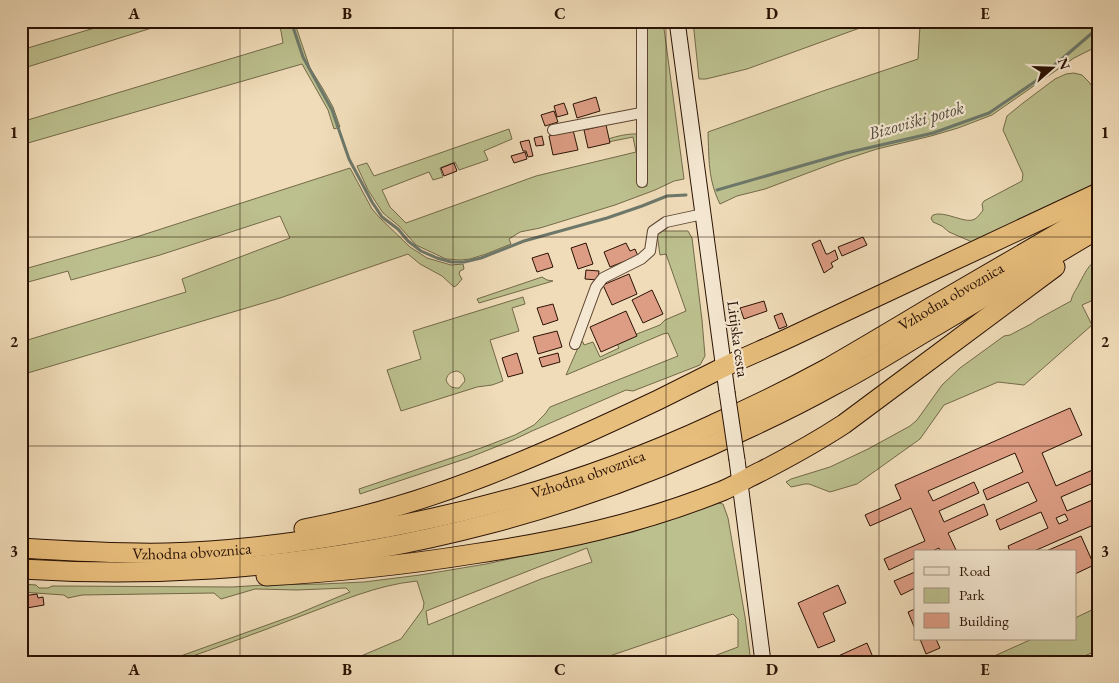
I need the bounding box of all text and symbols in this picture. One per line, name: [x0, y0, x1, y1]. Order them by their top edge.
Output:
text: A: [127, 3, 140, 24]
text: B: [342, 3, 352, 24]
text: C: [554, 3, 566, 24]
text: D: [766, 3, 778, 24]
text: E: [980, 3, 990, 24]
north arrow: [1026, 42, 1076, 92]
text: N: [1054, 55, 1075, 73]
water label: Bizoviški potok: [864, 95, 967, 146]
text: 1: [10, 122, 18, 143]
text: 1: [1101, 122, 1109, 143]
street label: Vzhodna obvoznica: [894, 256, 1008, 335]
street label: Litijska cesta: [722, 299, 754, 379]
text: 2: [10, 331, 19, 352]
text: 2: [1101, 331, 1110, 352]
street label: Vzhodna obvoznica: [528, 444, 648, 503]
street label: Vzhodna obvoznica: [132, 537, 253, 564]
text: 3: [10, 541, 18, 562]
text: 3: [1101, 541, 1109, 562]
legend: [914, 550, 1076, 640]
text: Road: [959, 561, 991, 580]
text: Park: [959, 585, 986, 604]
text: Building: [959, 611, 1009, 630]
text: A: [127, 659, 140, 680]
text: B: [342, 659, 352, 680]
text: C: [554, 659, 566, 680]
text: D: [766, 659, 778, 680]
text: E: [980, 659, 990, 680]

